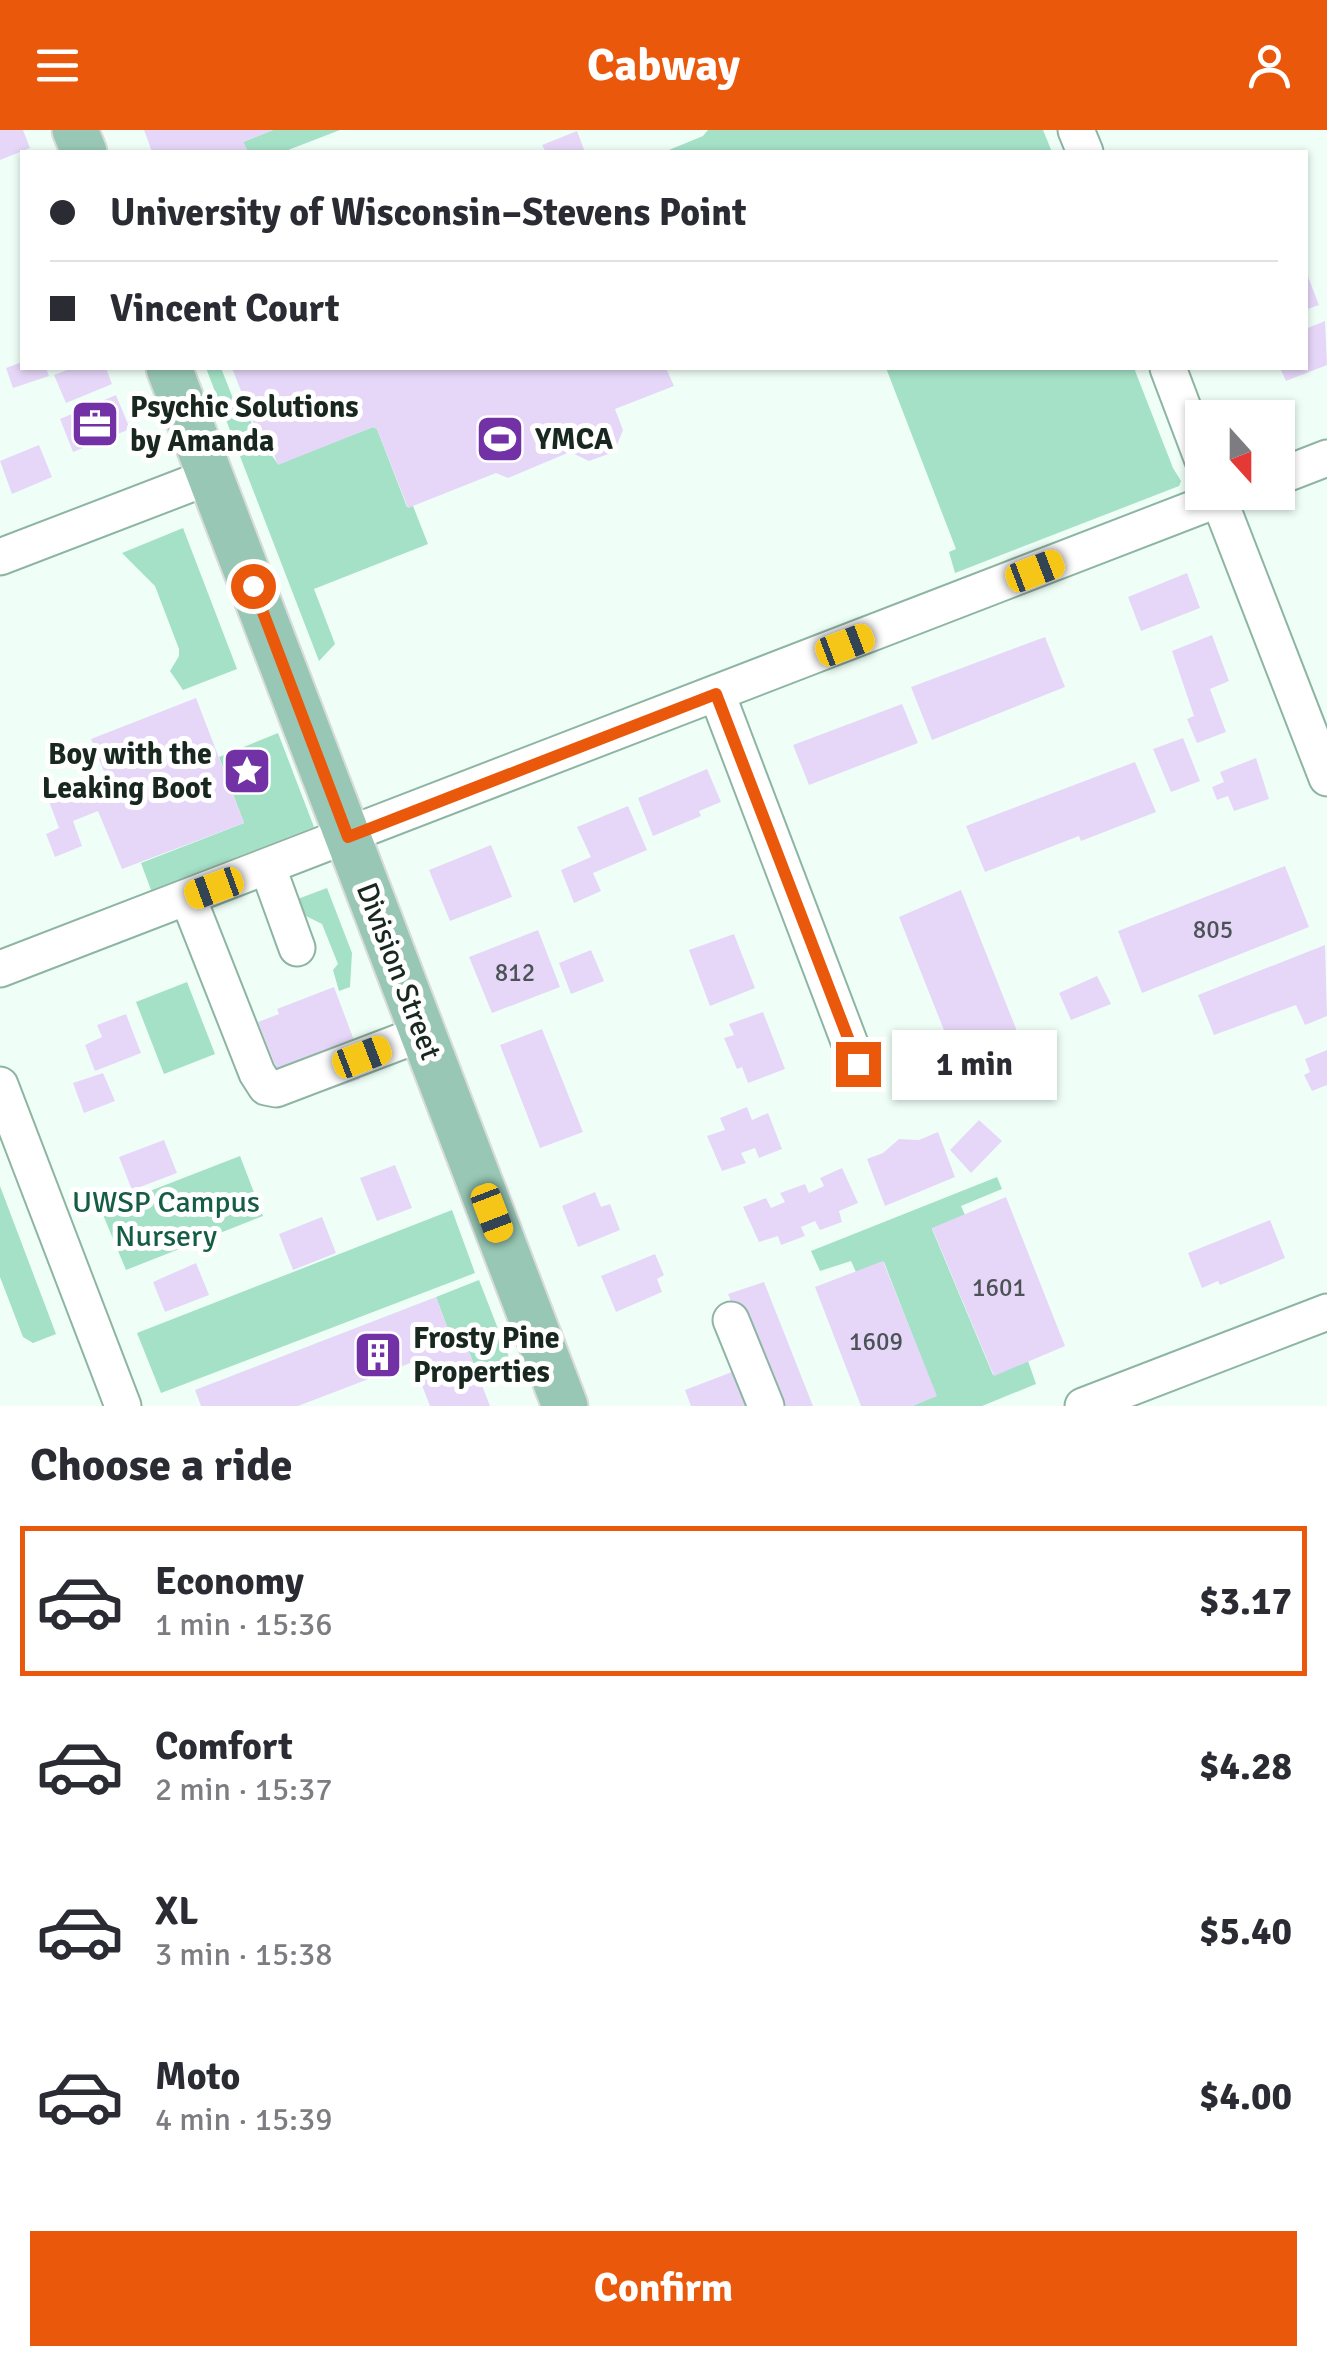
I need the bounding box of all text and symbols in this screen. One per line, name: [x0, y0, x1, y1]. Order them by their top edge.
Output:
icon: menu: [30, 38, 85, 93]
text: Cabway: [587, 38, 740, 93]
icon: person: [1242, 38, 1297, 93]
text: University of Wisconsin–Stevens Point: [110, 189, 746, 236]
text: Vincent Court: [110, 285, 340, 332]
place label: Psychic Solutions by Amanda: [130, 389, 359, 460]
office icon: Psychic Solutions by Amanda: [69, 398, 121, 450]
north arrow: [1185, 400, 1295, 510]
map controls: [1185, 400, 1295, 510]
sports icon: YMCA: [474, 413, 526, 465]
place label: YMCA: [534, 421, 613, 458]
car: [1002, 546, 1068, 596]
route start: [231, 564, 276, 609]
car: [812, 620, 878, 670]
place label: Boy with the Leaking Boot: [42, 736, 212, 807]
place icon: Boy with the Leaking Boot: [221, 745, 273, 797]
car: [181, 864, 247, 912]
street label: Division Street: [348, 877, 449, 1065]
house number: 805: [1193, 914, 1233, 945]
house number: 812: [495, 957, 535, 988]
callout: 1 min: [893, 1029, 1058, 1099]
car: [329, 1032, 395, 1082]
route end: [836, 1042, 881, 1087]
text: 1 min: [936, 1045, 1013, 1084]
car: [467, 1180, 517, 1246]
park label: UWSP Campus Nursery: [72, 1184, 260, 1255]
house number: 1601: [972, 1272, 1026, 1303]
place label: Frosty Pine Properties: [413, 1320, 560, 1391]
house number: 1609: [849, 1326, 903, 1357]
building icon: Frosty Pine Properties: [352, 1329, 404, 1381]
text: Choose a ride: [30, 1438, 293, 1493]
icon: car: [35, 1556, 125, 1646]
text: Economy: [155, 1558, 304, 1605]
text: $3.17: [1199, 1578, 1292, 1625]
text: 1 min · 15:36: [155, 1605, 333, 1644]
icon: car: [35, 1721, 125, 1811]
text: Comfort: [155, 1723, 293, 1770]
text: $4.28: [1199, 1743, 1292, 1790]
text: 2 min · 15:37: [155, 1770, 333, 1809]
icon: car: [35, 1886, 125, 1976]
text: XL: [155, 1888, 198, 1935]
text: $5.40: [1199, 1908, 1292, 1955]
text: 3 min · 15:38: [155, 1935, 333, 1974]
icon: car: [35, 2051, 125, 2141]
text: Moto: [155, 2053, 240, 2100]
text: $4.00: [1199, 2073, 1292, 2120]
text: 4 min · 15:39: [155, 2100, 333, 2139]
button: Confirm: [30, 2231, 1297, 2346]

